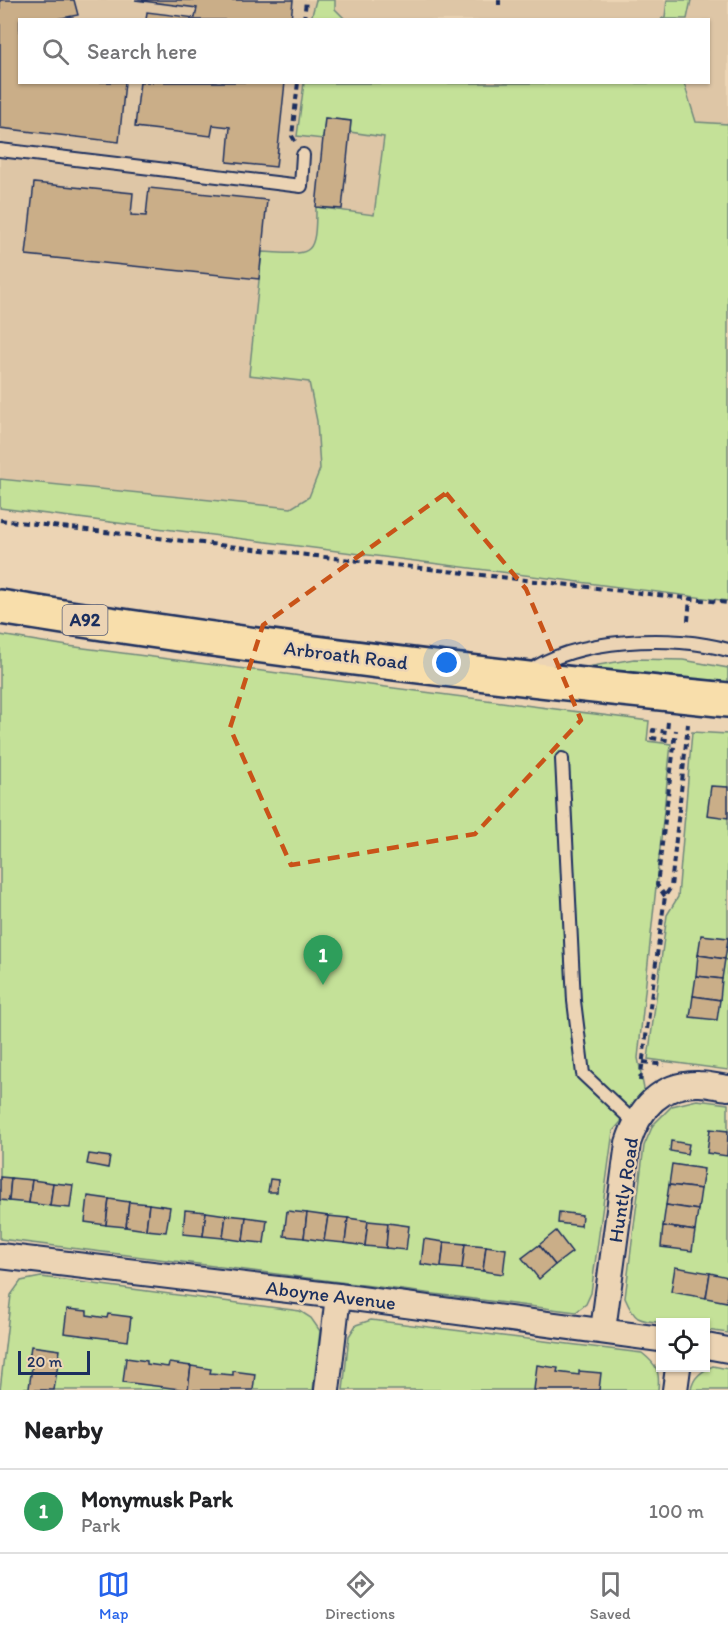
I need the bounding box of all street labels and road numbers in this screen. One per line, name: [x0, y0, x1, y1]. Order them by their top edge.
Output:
road number: A92: [62, 605, 107, 635]
street label: Arbroath Road: [283, 635, 410, 675]
street label: Huntly Road: [603, 1136, 643, 1244]
street label: Aboyne Avenue: [265, 1275, 397, 1315]

